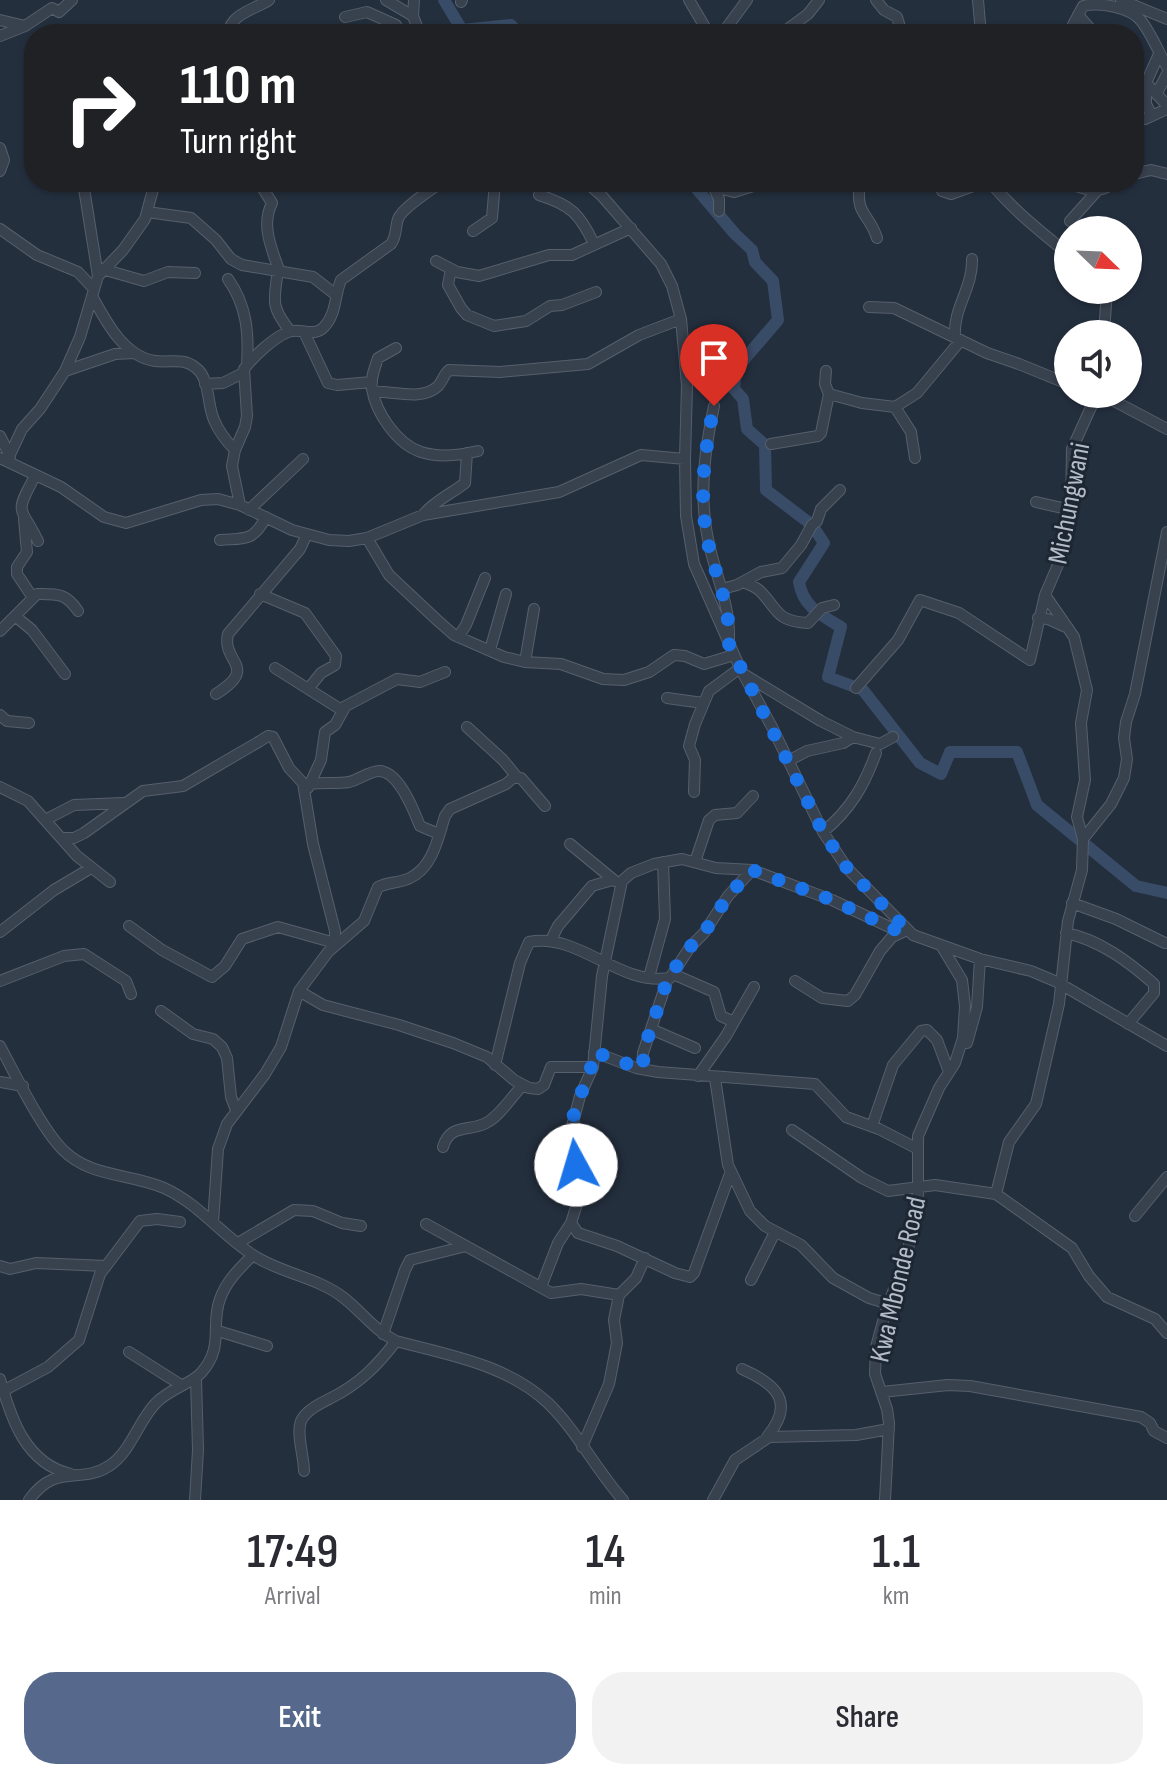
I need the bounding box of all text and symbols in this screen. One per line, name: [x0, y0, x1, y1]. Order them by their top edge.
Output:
text: 110 m: [180, 53, 296, 120]
icon: right: [48, 56, 152, 160]
text: Turn right: [180, 121, 297, 164]
north arrow: [1054, 216, 1142, 304]
map controls: [1054, 216, 1142, 408]
button: sound: [1054, 320, 1142, 408]
pin: [680, 324, 748, 406]
icon: arrive: [692, 336, 736, 380]
street label: Michungwani: [1042, 440, 1097, 567]
position arrow: [534, 1123, 618, 1207]
street label: Kwa Mbonde Road: [863, 1193, 934, 1365]
text: 17:49: [247, 1524, 338, 1581]
text: 14: [586, 1524, 625, 1581]
text: 1.1: [872, 1524, 920, 1581]
text: Arrival: [265, 1581, 321, 1612]
text: min: [589, 1581, 622, 1612]
text: km: [883, 1581, 909, 1612]
button: Exit: [24, 1672, 576, 1764]
button: Share: [592, 1672, 1143, 1764]

